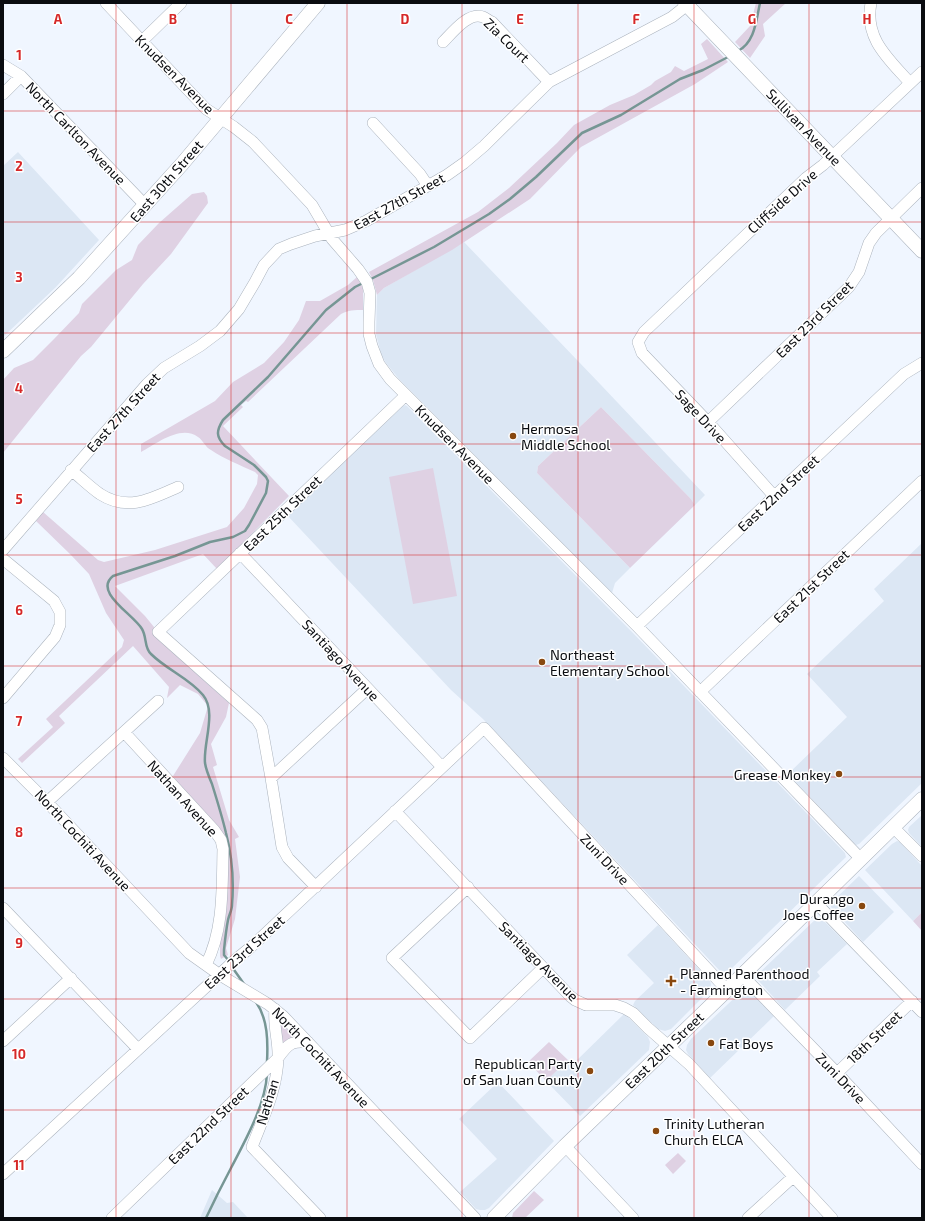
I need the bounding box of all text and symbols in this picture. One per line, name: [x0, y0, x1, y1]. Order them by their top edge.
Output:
text: A: [54, 11, 63, 27]
text: B: [169, 11, 177, 27]
text: C: [285, 11, 293, 27]
text: D: [401, 11, 410, 27]
text: E: [516, 11, 524, 27]
text: F: [632, 11, 640, 27]
text: G: [748, 11, 756, 27]
text: H: [863, 11, 872, 27]
street label: Zia Court: [481, 14, 533, 66]
street label: Knudsen Avenue: [132, 31, 218, 117]
text: 1: [16, 47, 22, 63]
street label: North Carlton Avenue: [22, 78, 130, 188]
street label: Sullivan Avenue: [763, 85, 845, 169]
street label: East 30th Street: [126, 137, 206, 225]
text: 2: [15, 158, 23, 174]
street label: Cliffside Drive: [744, 165, 820, 237]
street label: East 27th Street: [350, 169, 448, 233]
text: 3: [15, 269, 23, 285]
street label: East 23rd Street: [772, 277, 856, 361]
street label: East 27th Street: [83, 369, 163, 455]
text: 4: [15, 380, 23, 396]
street label: Sage Drive: [672, 386, 730, 446]
street label: Knudsen Avenue: [412, 401, 498, 487]
place label: Hermosa Middle School: [521, 420, 611, 453]
marker: Hermosa Middle School: [508, 431, 518, 441]
street label: East 22nd Street: [734, 451, 822, 535]
street label: East 25th Street: [239, 471, 325, 555]
text: 5: [15, 491, 23, 507]
street label: East 21st Street: [769, 545, 853, 627]
text: 6: [15, 602, 23, 618]
street label: Santiago Avenue: [299, 616, 383, 704]
place label: Northeast Elementary School: [550, 646, 670, 679]
marker: Northeast Elementary School: [537, 657, 547, 667]
text: 7: [16, 713, 23, 729]
street label: Nathan Avenue: [144, 756, 222, 840]
place label: Grease Monkey: [734, 766, 832, 783]
marker: Grease Monkey: [834, 769, 844, 779]
street label: North Cochiti Avenue: [31, 786, 135, 894]
text: 8: [15, 824, 23, 840]
street label: Zuni Drive: [577, 830, 633, 888]
place label: Durango Joes Coffee: [783, 890, 854, 923]
marker: Durango Joes Coffee: [857, 901, 867, 911]
street label: East 23rd Street: [200, 911, 288, 993]
street label: Santiago Avenue: [496, 918, 582, 1004]
text: 9: [15, 935, 23, 951]
place label: Planned Parenthood - Farmington: [680, 965, 809, 998]
marker: Planned Parenthood - Farmington: [665, 975, 677, 987]
street label: North Cochiti Avenue: [269, 1003, 373, 1111]
street label: 18th Street: [843, 1007, 905, 1067]
street label: East 20th Street: [621, 1008, 707, 1092]
place label: Fat Boys: [719, 1035, 773, 1052]
marker: Fat Boys: [706, 1038, 716, 1048]
text: 10: [12, 1046, 26, 1062]
street label: Zuni Drive: [813, 1049, 869, 1107]
place label: Republican Party of San Juan County: [463, 1055, 583, 1088]
marker: Republican Party of San Juan County: [585, 1066, 595, 1076]
street label: Nathan: [252, 1077, 282, 1127]
street label: East 22nd Street: [164, 1082, 252, 1168]
place label: Trinity Lutheran Church ELCA: [664, 1115, 765, 1148]
marker: Trinity Lutheran Church ELCA: [651, 1126, 661, 1136]
text: 11: [13, 1157, 25, 1173]

